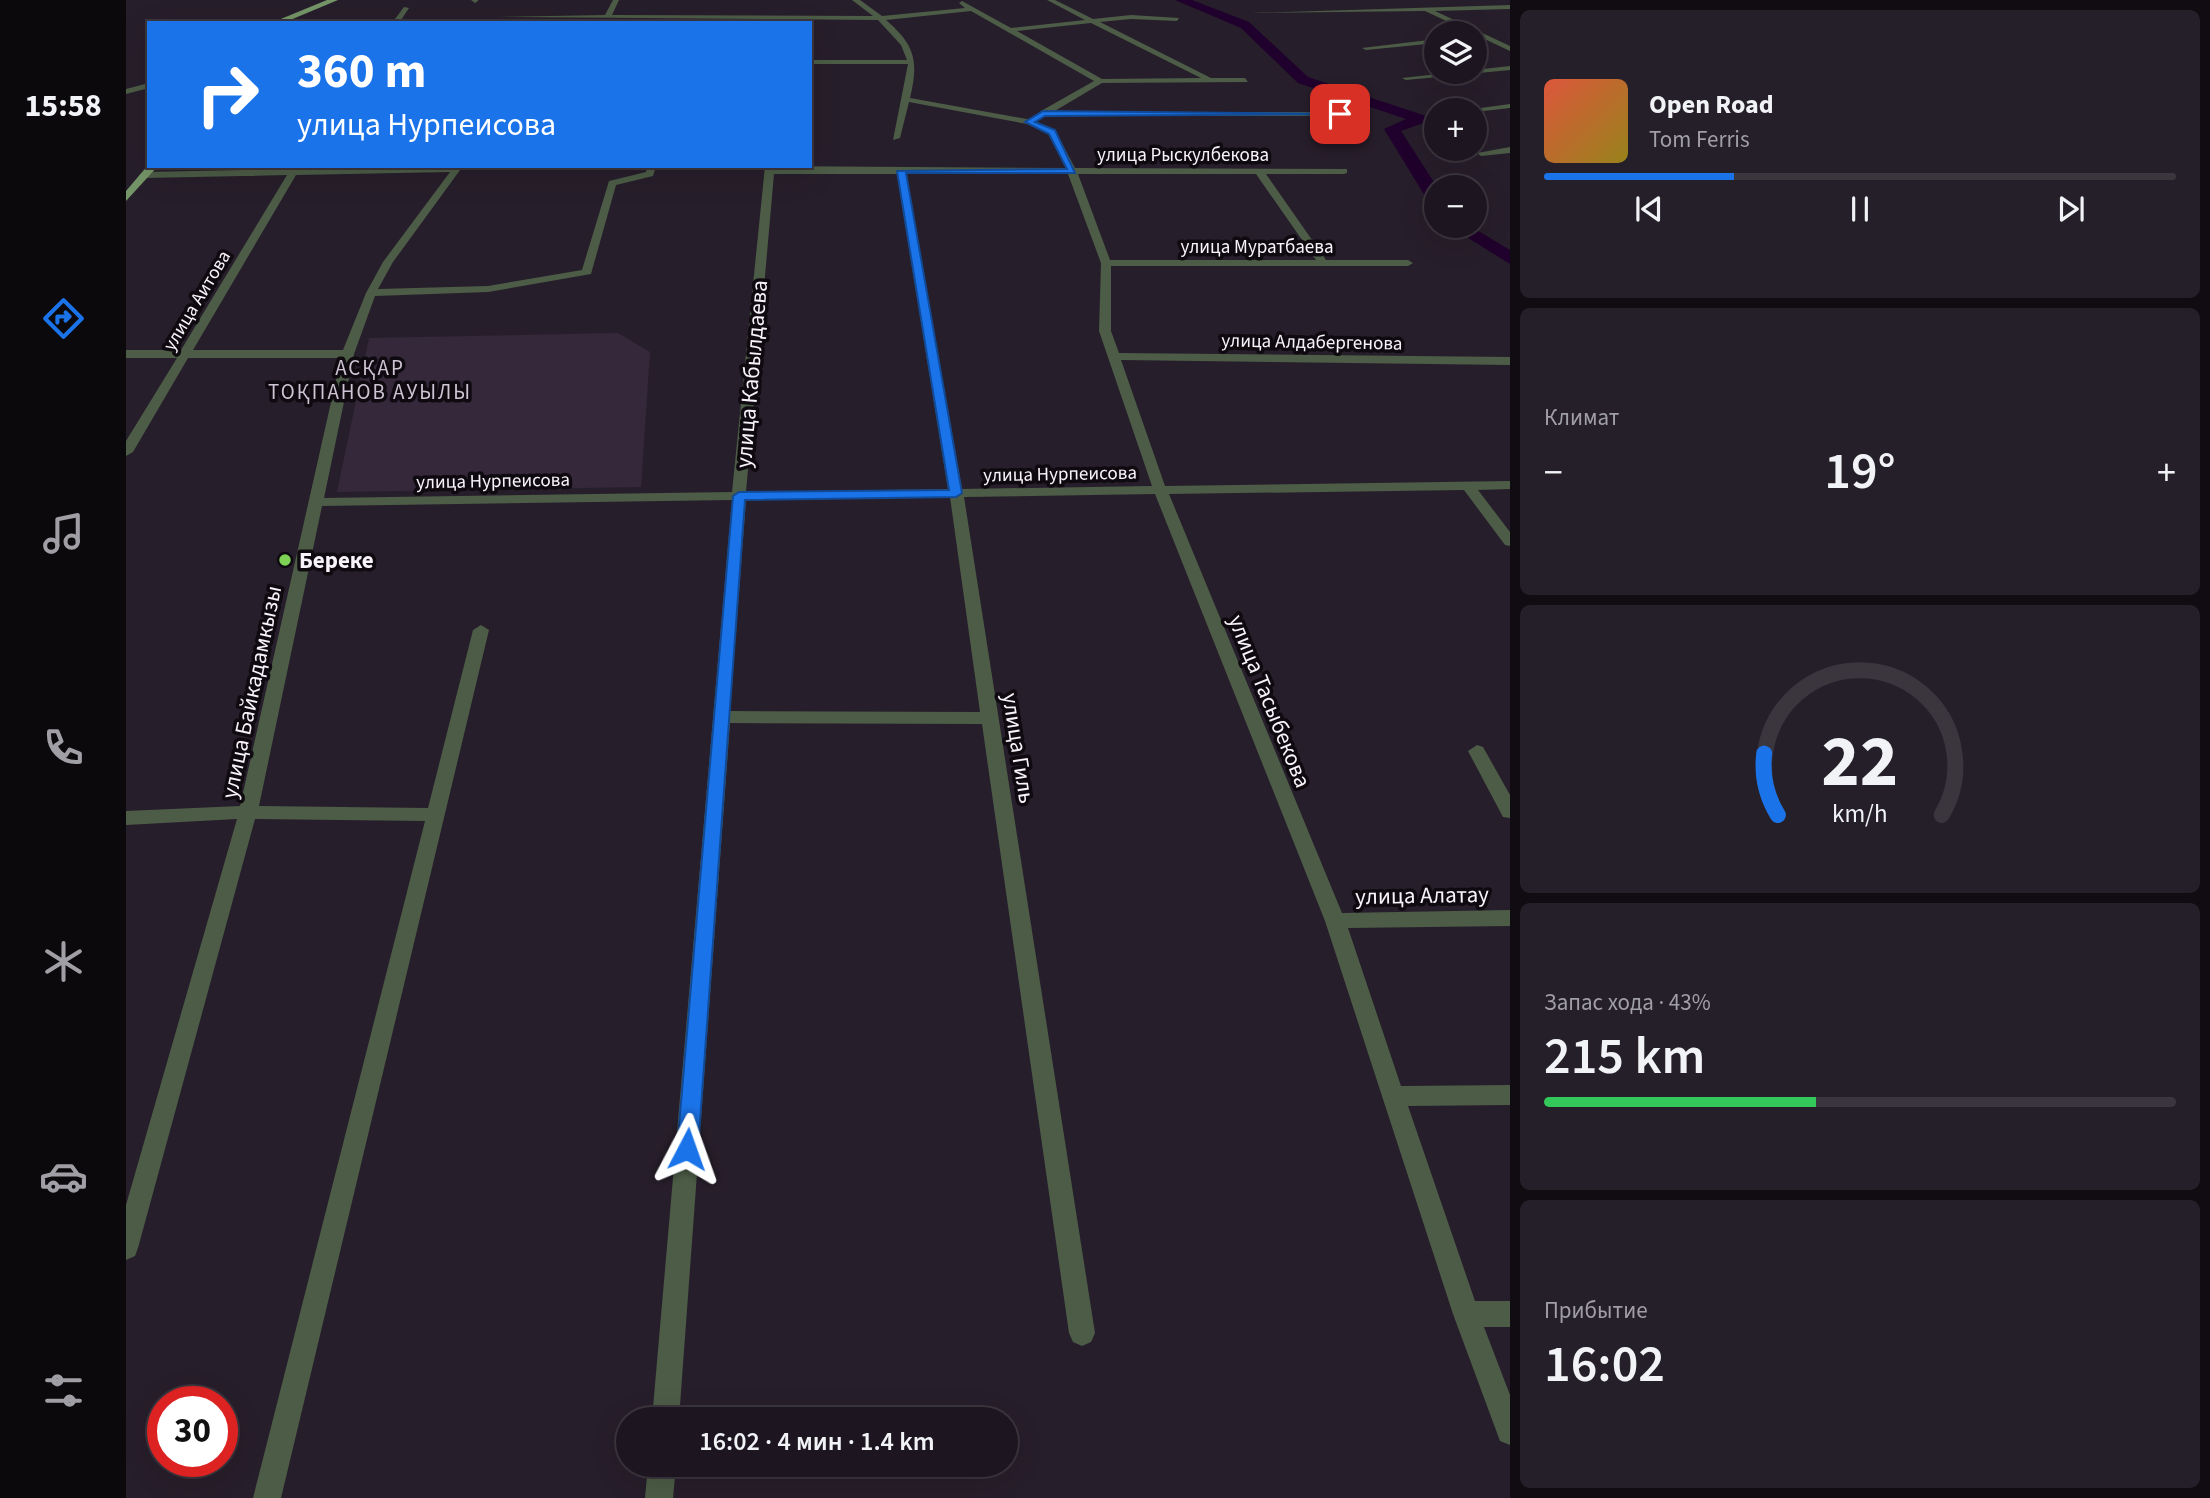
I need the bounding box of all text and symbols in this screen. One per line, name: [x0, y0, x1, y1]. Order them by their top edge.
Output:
map controls: [1424, 21, 1487, 238]
button: layers: [1424, 21, 1487, 84]
text: 360 m: [297, 37, 426, 107]
icon: right: [182, 49, 273, 140]
text: 15:58: [24, 83, 102, 129]
pin: [1310, 84, 1370, 144]
text: Open Road: [1649, 86, 1774, 123]
icon: arrive: [1321, 95, 1359, 133]
button: +: [1424, 98, 1487, 161]
text: улица Нурпеисова: [297, 102, 556, 148]
text: Tom Ferris: [1649, 123, 1750, 156]
street label: улица Рыскулбекова: [1097, 142, 1269, 169]
button: −: [1424, 175, 1487, 238]
icon: previous: [1630, 190, 1668, 228]
icon: pause: [1841, 190, 1879, 228]
icon: next: [2052, 190, 2090, 228]
street label: улица Муратбаева: [1180, 234, 1334, 261]
street label: улица Аитова: [157, 246, 238, 356]
street label: улица Кабылдаева: [727, 279, 776, 469]
icon: directions: [39, 294, 88, 343]
street label: улица Алдабергенова: [1221, 327, 1403, 358]
district label: АСҚАР ТОҚПАНОВ АУЫЛЫ: [268, 353, 472, 407]
text: Климат: [1544, 401, 1619, 434]
text: 19°: [1824, 435, 1896, 509]
text: −: [1544, 446, 1563, 500]
text: +: [2157, 446, 2176, 500]
street label: улица Нурпеисова: [983, 460, 1137, 489]
street label: улица Нурпеисова: [416, 467, 570, 496]
icon: music: [39, 509, 88, 558]
place label: Береке: [299, 544, 374, 577]
marker: Береке: [277, 552, 293, 568]
street label: улица Байкадамкызы: [213, 583, 290, 802]
street label: улица Тасыбекова: [1220, 610, 1319, 793]
street label: улица Гиль: [993, 690, 1044, 806]
text: 22: [1822, 710, 1898, 814]
icon: phone: [39, 723, 88, 772]
text: km/h: [1832, 796, 1888, 832]
street label: улица Алатау: [1355, 878, 1489, 913]
icon: climate: [39, 937, 88, 986]
text: Запас хода · 43%: [1544, 986, 1711, 1019]
text: 215 km: [1544, 1020, 1705, 1094]
position arrow: [650, 1112, 724, 1186]
icon: car: [39, 1152, 88, 1201]
text: Прибытие: [1544, 1294, 1648, 1327]
text: 16:02: [1544, 1328, 1665, 1402]
icon: filters: [39, 1366, 88, 1415]
speed limit sign: 30: [147, 1386, 238, 1477]
text: 16:02 · 4 мин · 1.4 km: [699, 1423, 935, 1460]

